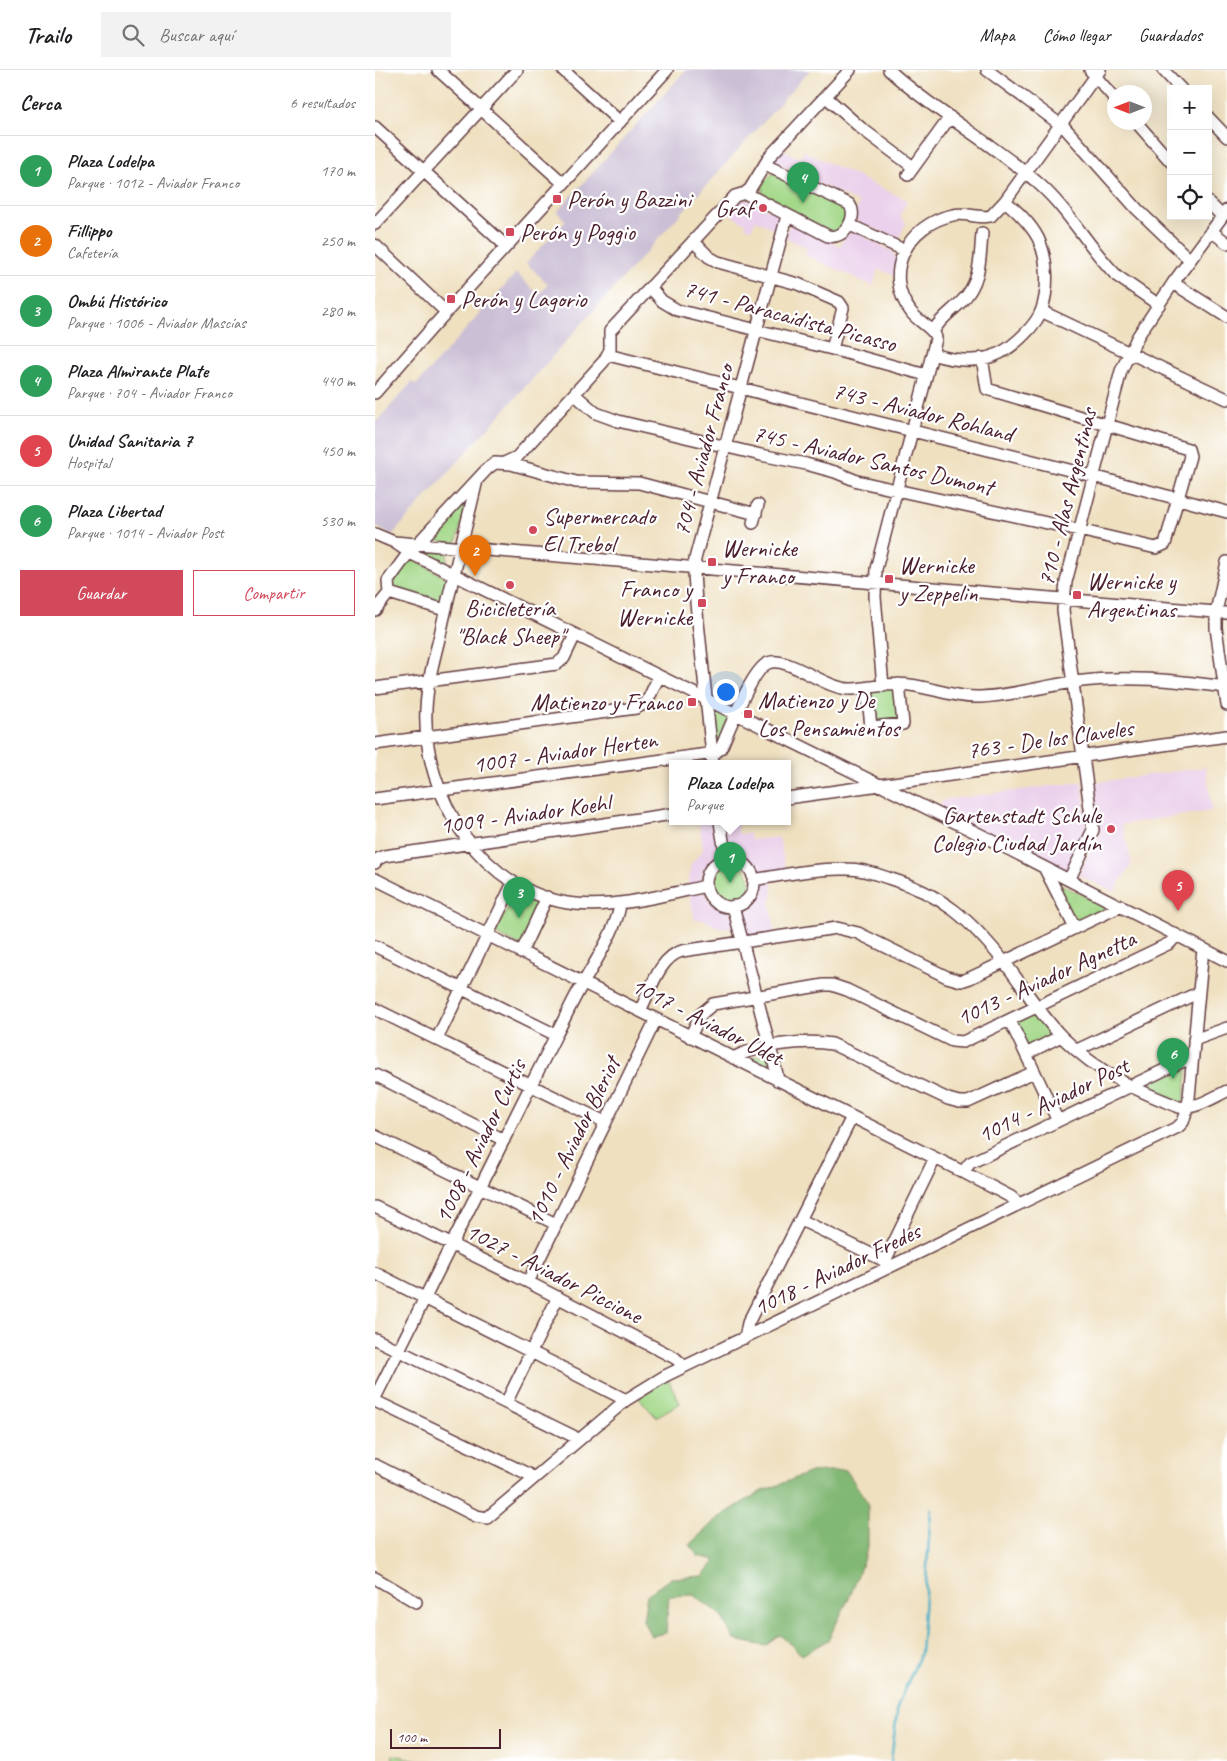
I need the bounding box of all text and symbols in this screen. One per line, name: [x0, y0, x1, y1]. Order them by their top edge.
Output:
search box: [101, 12, 451, 57]
text: Trailo: [25, 20, 71, 50]
icon: search: [119, 21, 147, 49]
text: Buscar aquí: [159, 23, 233, 47]
text: Mapa: [980, 24, 1015, 46]
text: Cómo llegar: [1043, 24, 1111, 46]
text: Guardados: [1139, 24, 1202, 46]
north arrow: [1107, 85, 1152, 130]
map controls: [1167, 85, 1212, 220]
button: +: [1167, 85, 1212, 130]
text: Cerca: [20, 90, 61, 116]
text: 6 resultados: [290, 93, 355, 113]
button: −: [1167, 130, 1212, 175]
text: Plaza Lodelpa: [67, 149, 154, 173]
text: 1: [32, 161, 40, 181]
text: 170 m: [321, 161, 355, 181]
pin: 4: [787, 162, 819, 203]
text: Parque · 1012 - Aviador Franco: [67, 173, 239, 193]
button: locate: [1167, 175, 1212, 220]
place label: Perón y Bazzini: [567, 184, 695, 214]
marker: Perón y Bazzini: [551, 193, 563, 205]
place label: Graf: [715, 193, 758, 223]
marker: Graf: [757, 202, 769, 214]
place label: Perón y Poggio: [520, 217, 637, 247]
text: Fillippo: [67, 219, 112, 243]
marker: Perón y Poggio: [504, 226, 516, 238]
text: 2: [32, 231, 40, 251]
text: 250 m: [321, 231, 355, 251]
text: Cafetería: [67, 243, 118, 263]
street label: 741 - Paracaidista Picasso: [681, 273, 901, 359]
place label: Perón y Lagorio: [461, 284, 588, 314]
text: Ombú Histórico: [67, 289, 167, 313]
marker: Perón y Lagorio: [445, 293, 457, 305]
text: 3: [32, 301, 40, 321]
text: 280 m: [321, 301, 355, 321]
text: Parque · 1006 - Aviador Mascías: [67, 313, 246, 333]
text: Plaza Almirante Plate: [67, 359, 208, 383]
street label: 704 - Aviador Franco: [666, 359, 741, 539]
text: 4: [32, 371, 40, 391]
text: 440 m: [321, 371, 355, 391]
street label: 743 - Aviador Rohland: [830, 375, 1020, 450]
text: Parque · 704 - Aviador Franco: [67, 383, 232, 403]
street label: 710 - Alas Argentinas: [1030, 403, 1104, 589]
street label: 745 - Aviador Santos Dumont: [750, 418, 999, 503]
text: Unidad Sanitaria 7: [67, 429, 192, 453]
text: 5: [33, 441, 39, 461]
text: 450 m: [321, 441, 355, 461]
text: Hospital: [67, 453, 111, 473]
text: Plaza Libertad: [67, 499, 161, 523]
place label: Supermercado El Trebol: [543, 501, 658, 559]
text: 6: [32, 511, 40, 531]
text: 530 m: [321, 511, 355, 531]
text: Parque · 1014 - Aviador Post: [67, 523, 224, 543]
marker: Supermercado El Trebol: [527, 524, 539, 536]
place label: Wernicke y Franco: [720, 533, 799, 591]
pin: 2: [459, 535, 491, 576]
place label: Wernicke y Zeppelin: [897, 550, 978, 608]
marker: Wernicke y Franco: [706, 556, 718, 568]
place label: Wernicke y Argentinas: [1087, 566, 1178, 624]
button: Guardar: [20, 570, 183, 616]
button: Compartir: [193, 570, 355, 616]
marker: Wernicke y Zeppelin: [883, 573, 895, 585]
place label: Franco y Wernicke: [617, 574, 694, 632]
marker: Bicicletería "Black Sheep": [504, 579, 516, 591]
marker: Wernicke y Argentinas: [1071, 589, 1083, 601]
place label: Bicicletería "Black Sheep": [455, 593, 570, 651]
marker: Franco y Wernicke: [696, 597, 708, 609]
your location: [713, 679, 739, 705]
place label: Matienzo y De Los Pensamientos: [758, 685, 902, 743]
place label: Matienzo y Franco: [530, 687, 684, 717]
marker: Matienzo y Franco: [686, 696, 698, 708]
marker: Matienzo y De Los Pensamientos: [742, 708, 754, 720]
street label: 763 - De los Claveles: [965, 712, 1137, 765]
street label: 1007 - Aviador Herten: [471, 724, 660, 780]
popup: [669, 760, 791, 825]
text: Plaza Lodelpa: [687, 771, 773, 795]
street label: 1009 - Aviador Koehl: [438, 787, 616, 841]
text: Parque: [687, 795, 723, 815]
place label: Gartenstadt Schule Colegio Ciudad Jardín: [932, 800, 1103, 858]
marker: Gartenstadt Schule Colegio Ciudad Jardín: [1105, 823, 1117, 835]
pin: 1: [714, 842, 746, 883]
pin: 5: [1162, 870, 1194, 911]
pin: 3: [503, 877, 535, 918]
street label: 1013 - Aviador Agnetta: [952, 923, 1141, 1033]
street label: 1017 - Aviador Udet: [626, 970, 790, 1073]
pin: 6: [1157, 1038, 1189, 1079]
street label: 1010 - Aviador Bleriot: [519, 1049, 628, 1230]
street label: 1014 - Aviador Post: [973, 1050, 1135, 1149]
street label: 1008 - Aviador Curtis: [427, 1053, 533, 1228]
street label: 1018 - Aviador Fredes: [749, 1215, 927, 1322]
street label: 1027 - Aviador Piccione: [461, 1216, 649, 1331]
scale bar: [390, 1726, 501, 1749]
text: 100 m: [397, 1729, 427, 1746]

